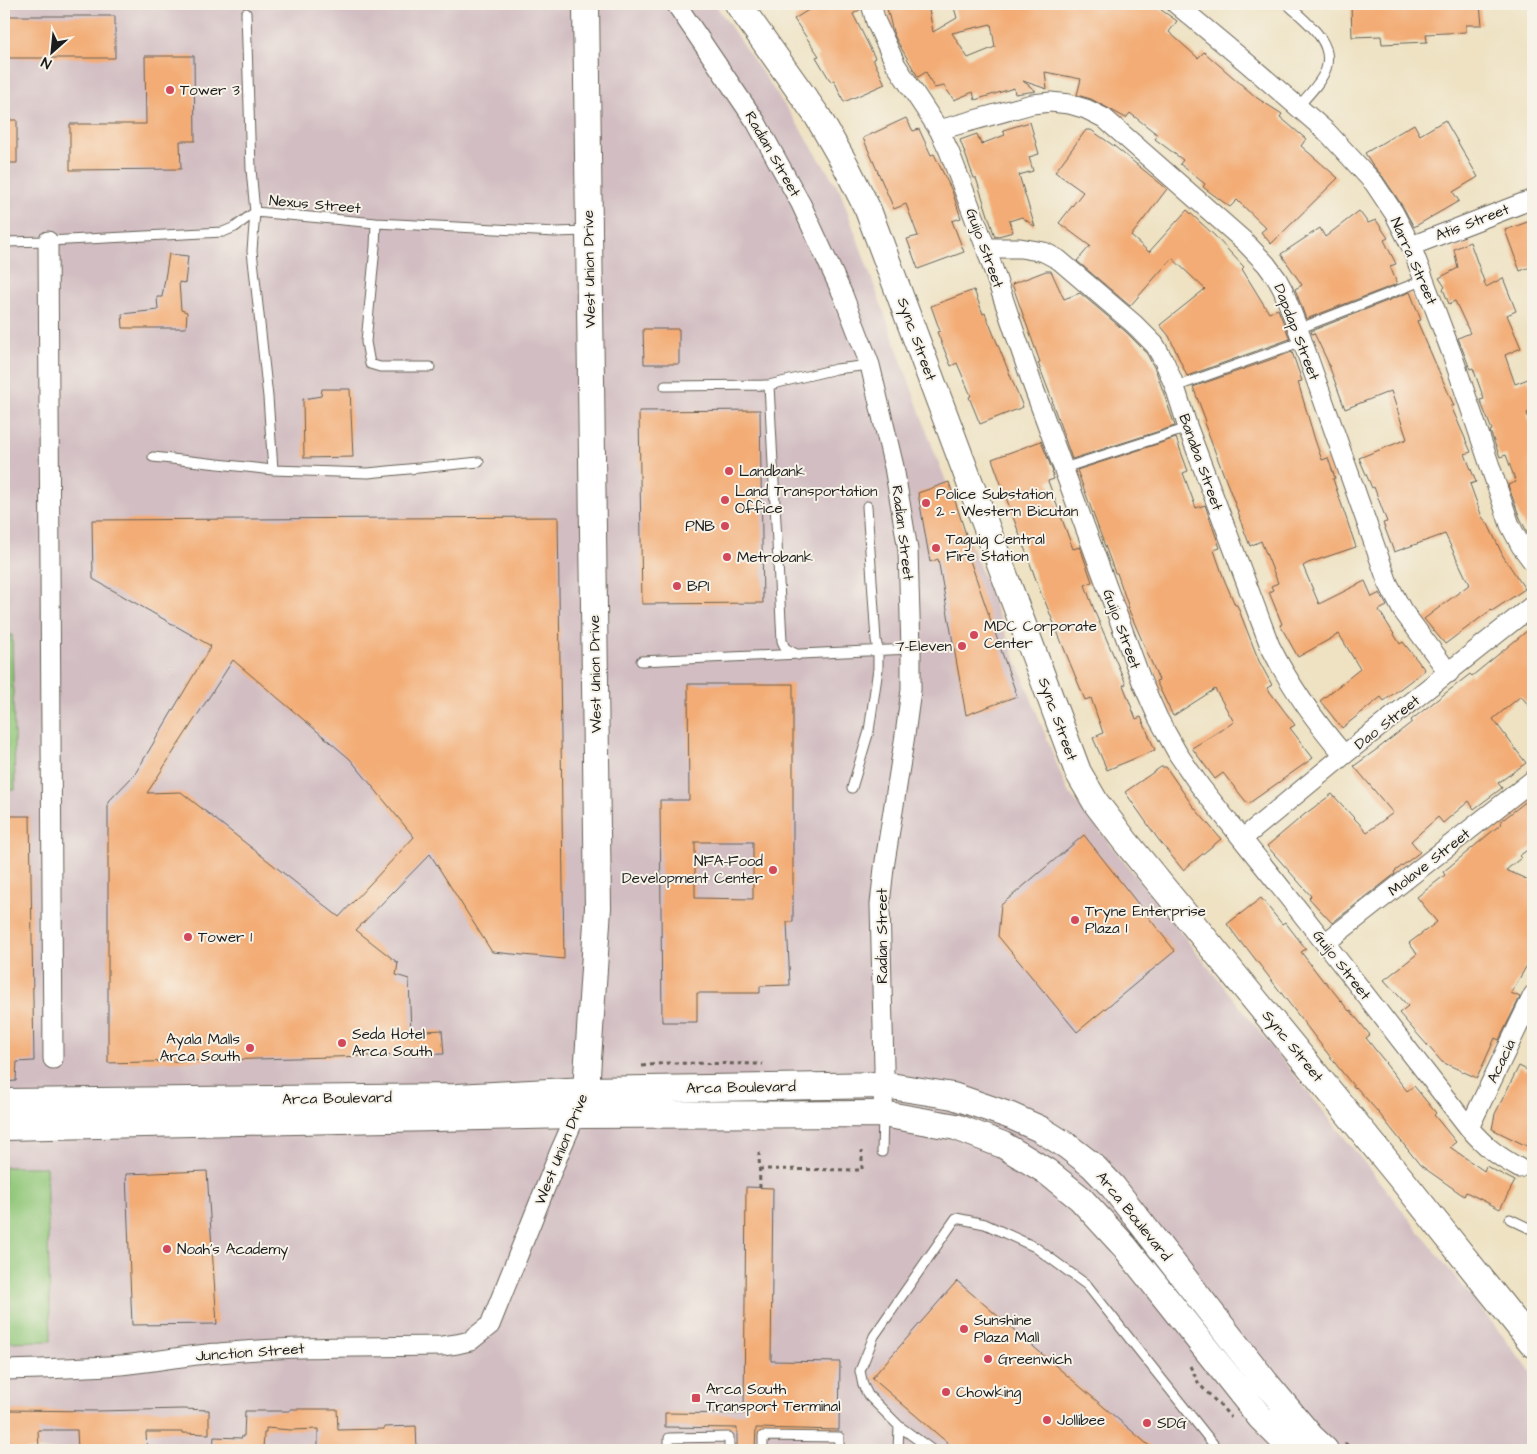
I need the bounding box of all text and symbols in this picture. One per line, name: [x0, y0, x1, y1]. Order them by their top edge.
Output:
north arrow: [28, 28, 78, 78]
text: N: [38, 52, 55, 74]
place label: Tower 3: [180, 80, 240, 101]
marker: Tower 3: [164, 84, 176, 96]
street label: Radian Street: [740, 108, 806, 201]
street label: Nexus Street: [268, 190, 362, 219]
street label: Atis Street: [1432, 199, 1512, 246]
street label: Guijo Street: [960, 205, 1009, 291]
street label: West Union Drive: [578, 210, 601, 328]
street label: Narra Street: [1385, 214, 1442, 308]
street label: Dapdap Street: [1269, 281, 1325, 383]
street label: Sync Street: [891, 295, 941, 384]
street label: Banaba Street: [1173, 411, 1228, 514]
place label: Landbank: [739, 461, 805, 482]
marker: Landbank: [723, 465, 735, 477]
place label: Land Transportation Office: [735, 481, 878, 519]
street label: Radian Street: [886, 484, 919, 582]
place label: Police Substation 2 - Western Bicutan: [936, 484, 1079, 522]
marker: Land Transportation Office: [719, 494, 731, 506]
marker: Police Substation 2 - Western Bicutan: [920, 497, 932, 509]
place label: PNB: [685, 516, 715, 537]
marker: PNB: [719, 520, 731, 532]
place label: Taguig Central Fire Station: [946, 529, 1045, 567]
marker: Taguig Central Fire Station: [930, 542, 942, 554]
place label: Metrobank: [737, 547, 813, 568]
marker: Metrobank: [721, 551, 733, 563]
place label: BPI: [687, 576, 710, 597]
marker: BPI: [671, 580, 683, 592]
street label: Guijo Street: [1097, 586, 1146, 672]
street label: West Union Drive: [584, 615, 607, 733]
place label: MDC Corporate Center: [984, 616, 1097, 654]
marker: MDC Corporate Center: [968, 629, 980, 641]
place label: 7-Eleven: [895, 636, 952, 657]
marker: 7-Eleven: [956, 640, 968, 652]
street label: Sync Street: [1032, 675, 1082, 764]
street label: Dao Street: [1350, 690, 1425, 755]
street label: Molave Street: [1384, 824, 1475, 901]
place label: NFA-Food Development Center: [622, 851, 763, 889]
marker: NFA-Food Development Center: [767, 864, 779, 876]
street label: Radian Street: [872, 888, 893, 984]
place label: Tryne Enterprise Plaza 1: [1085, 901, 1206, 939]
marker: Tryne Enterprise Plaza 1: [1069, 914, 1081, 926]
street label: Guijo Street: [1308, 926, 1376, 1005]
place label: Tower 1: [198, 927, 252, 948]
marker: Tower 1: [182, 931, 194, 943]
street label: Sync Street: [1256, 1006, 1328, 1087]
place label: Seda Hotel Arca South: [352, 1024, 433, 1062]
place label: Ayala Malls Arca South: [160, 1029, 241, 1067]
street label: Acacia: [1482, 1036, 1521, 1087]
marker: Seda Hotel Arca South: [336, 1037, 348, 1049]
marker: Ayala Malls Arca South: [244, 1042, 256, 1054]
street label: Arca Boulevard: [686, 1076, 796, 1099]
street label: Arca Boulevard: [282, 1087, 392, 1110]
street label: West Union Drive: [530, 1090, 593, 1208]
street label: Arca Boulevard: [1091, 1167, 1176, 1266]
place label: Noah's Academy: [177, 1239, 288, 1261]
marker: Noah's Academy: [161, 1243, 173, 1255]
place label: Sunshine Plaza Mall: [974, 1310, 1039, 1348]
marker: Sunshine Plaza Mall: [958, 1323, 970, 1335]
street label: Junction Street: [195, 1338, 305, 1367]
place label: Greenwich: [998, 1349, 1072, 1370]
marker: Greenwich: [982, 1353, 994, 1365]
place label: Arca South Transport Terminal: [706, 1379, 841, 1417]
place label: Chowking: [956, 1382, 1022, 1404]
marker: Chowking: [940, 1386, 952, 1398]
marker: Arca South Transport Terminal: [690, 1392, 702, 1404]
place label: Jollibee: [1057, 1410, 1105, 1431]
place label: SDG: [1157, 1413, 1187, 1434]
marker: Jollibee: [1041, 1414, 1053, 1426]
marker: SDG: [1141, 1417, 1153, 1429]

